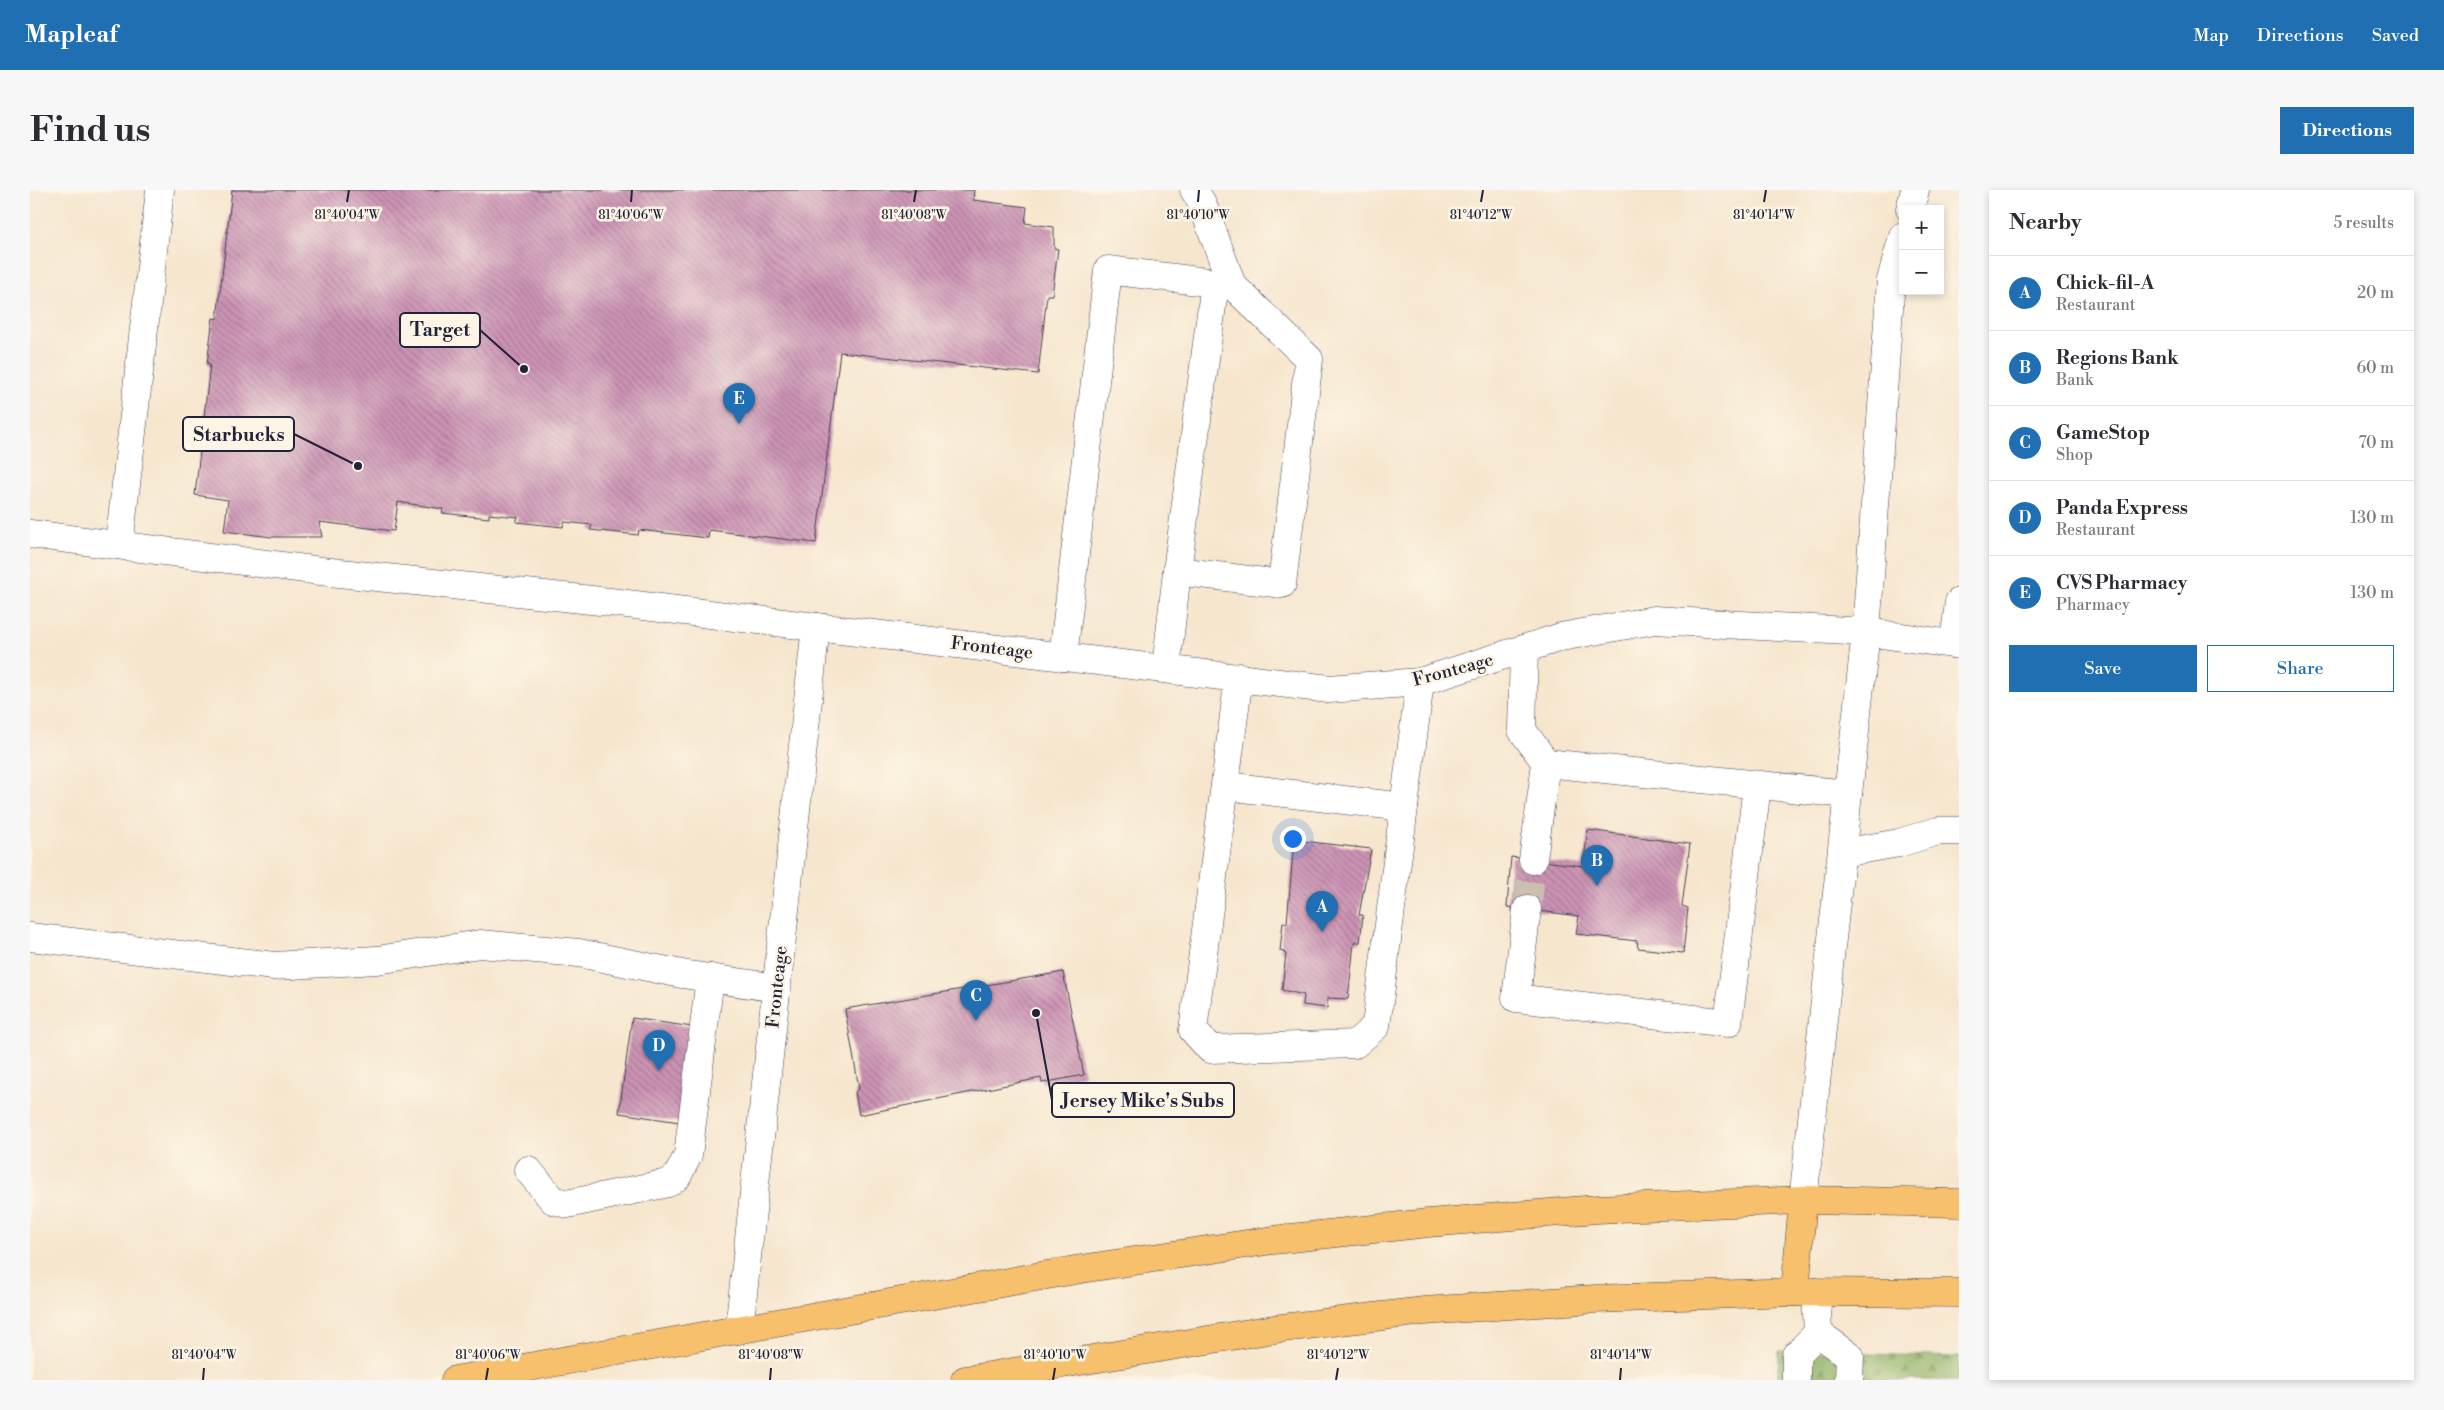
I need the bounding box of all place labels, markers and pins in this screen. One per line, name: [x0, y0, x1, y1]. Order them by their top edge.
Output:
callout: Target: [400, 313, 480, 347]
pin: E: [723, 383, 755, 424]
callout: Starbucks: [183, 417, 294, 451]
pin: B: [1581, 845, 1613, 886]
pin: A: [1306, 891, 1338, 932]
pin: C: [960, 980, 992, 1021]
pin: D: [643, 1030, 675, 1071]
callout: Jersey Mike's Subs: [1052, 1083, 1234, 1117]

